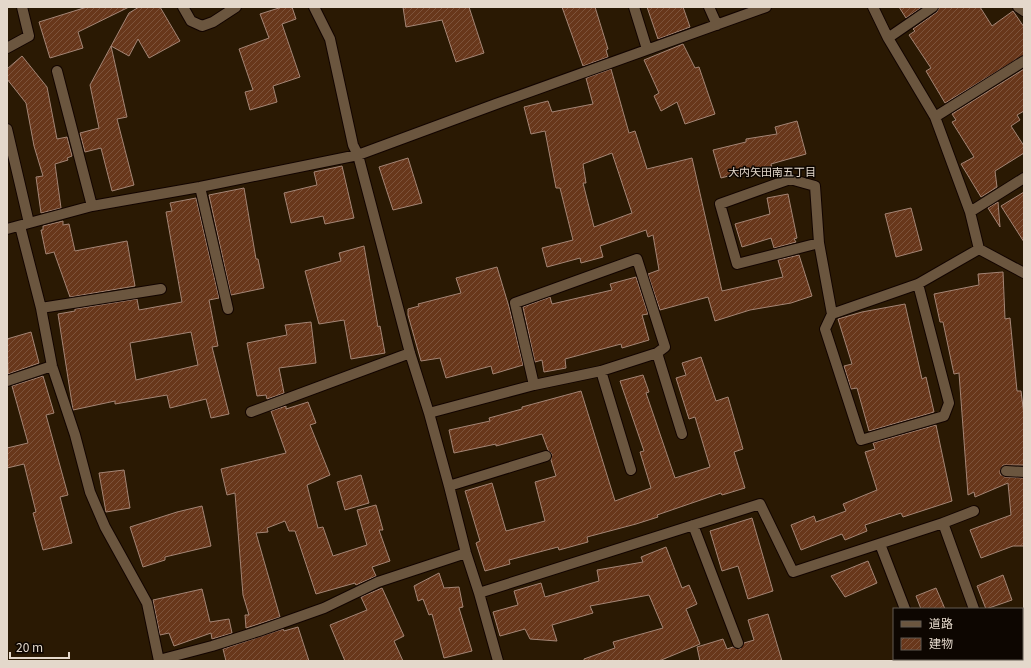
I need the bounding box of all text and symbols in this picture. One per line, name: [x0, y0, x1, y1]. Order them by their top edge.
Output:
district label: 大内矢田南五丁目: [728, 163, 816, 179]
legend: [893, 608, 1023, 660]
text: 道路: [929, 614, 953, 631]
scale bar: [10, 634, 69, 660]
text: 建物: [929, 634, 953, 651]
text: 20 m: [16, 638, 43, 655]

